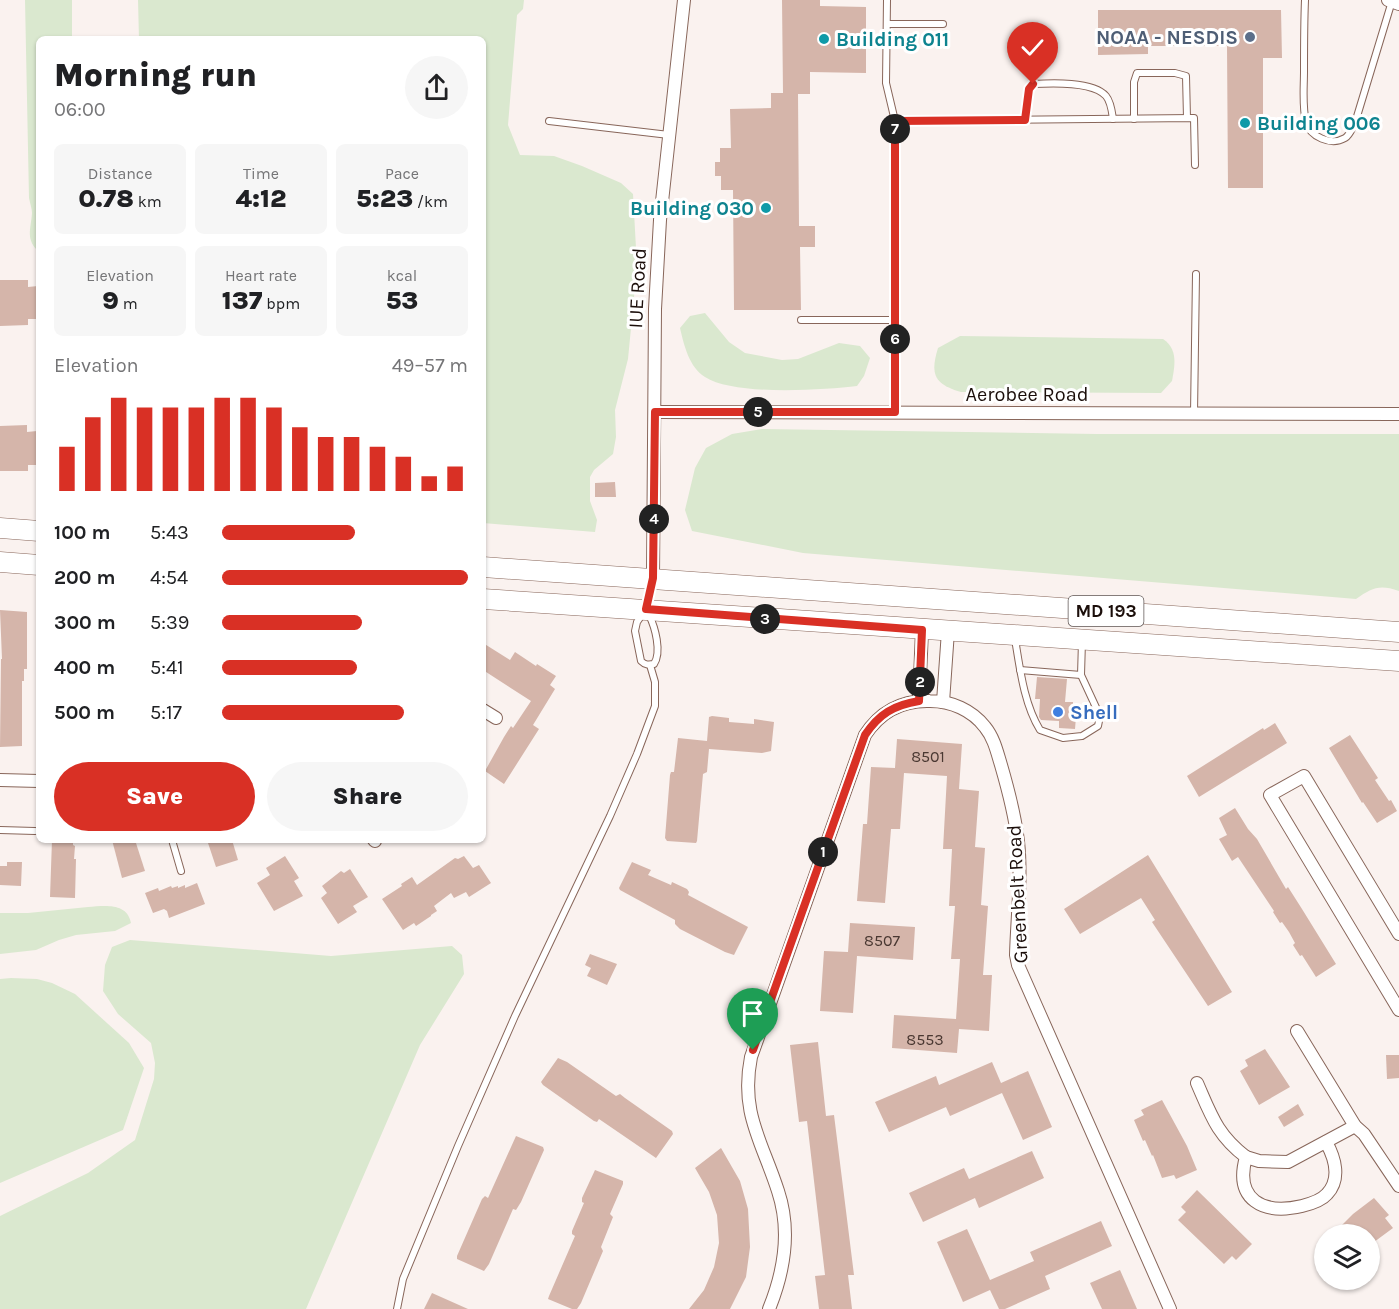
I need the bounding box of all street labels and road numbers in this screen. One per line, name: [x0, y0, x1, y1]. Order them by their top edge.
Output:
street label: IUE Road: [624, 247, 651, 329]
street label: Aerobee Road: [965, 383, 1089, 406]
road number: MD 193: [1068, 596, 1144, 626]
street label: Greenbelt Road: [1002, 824, 1033, 964]

